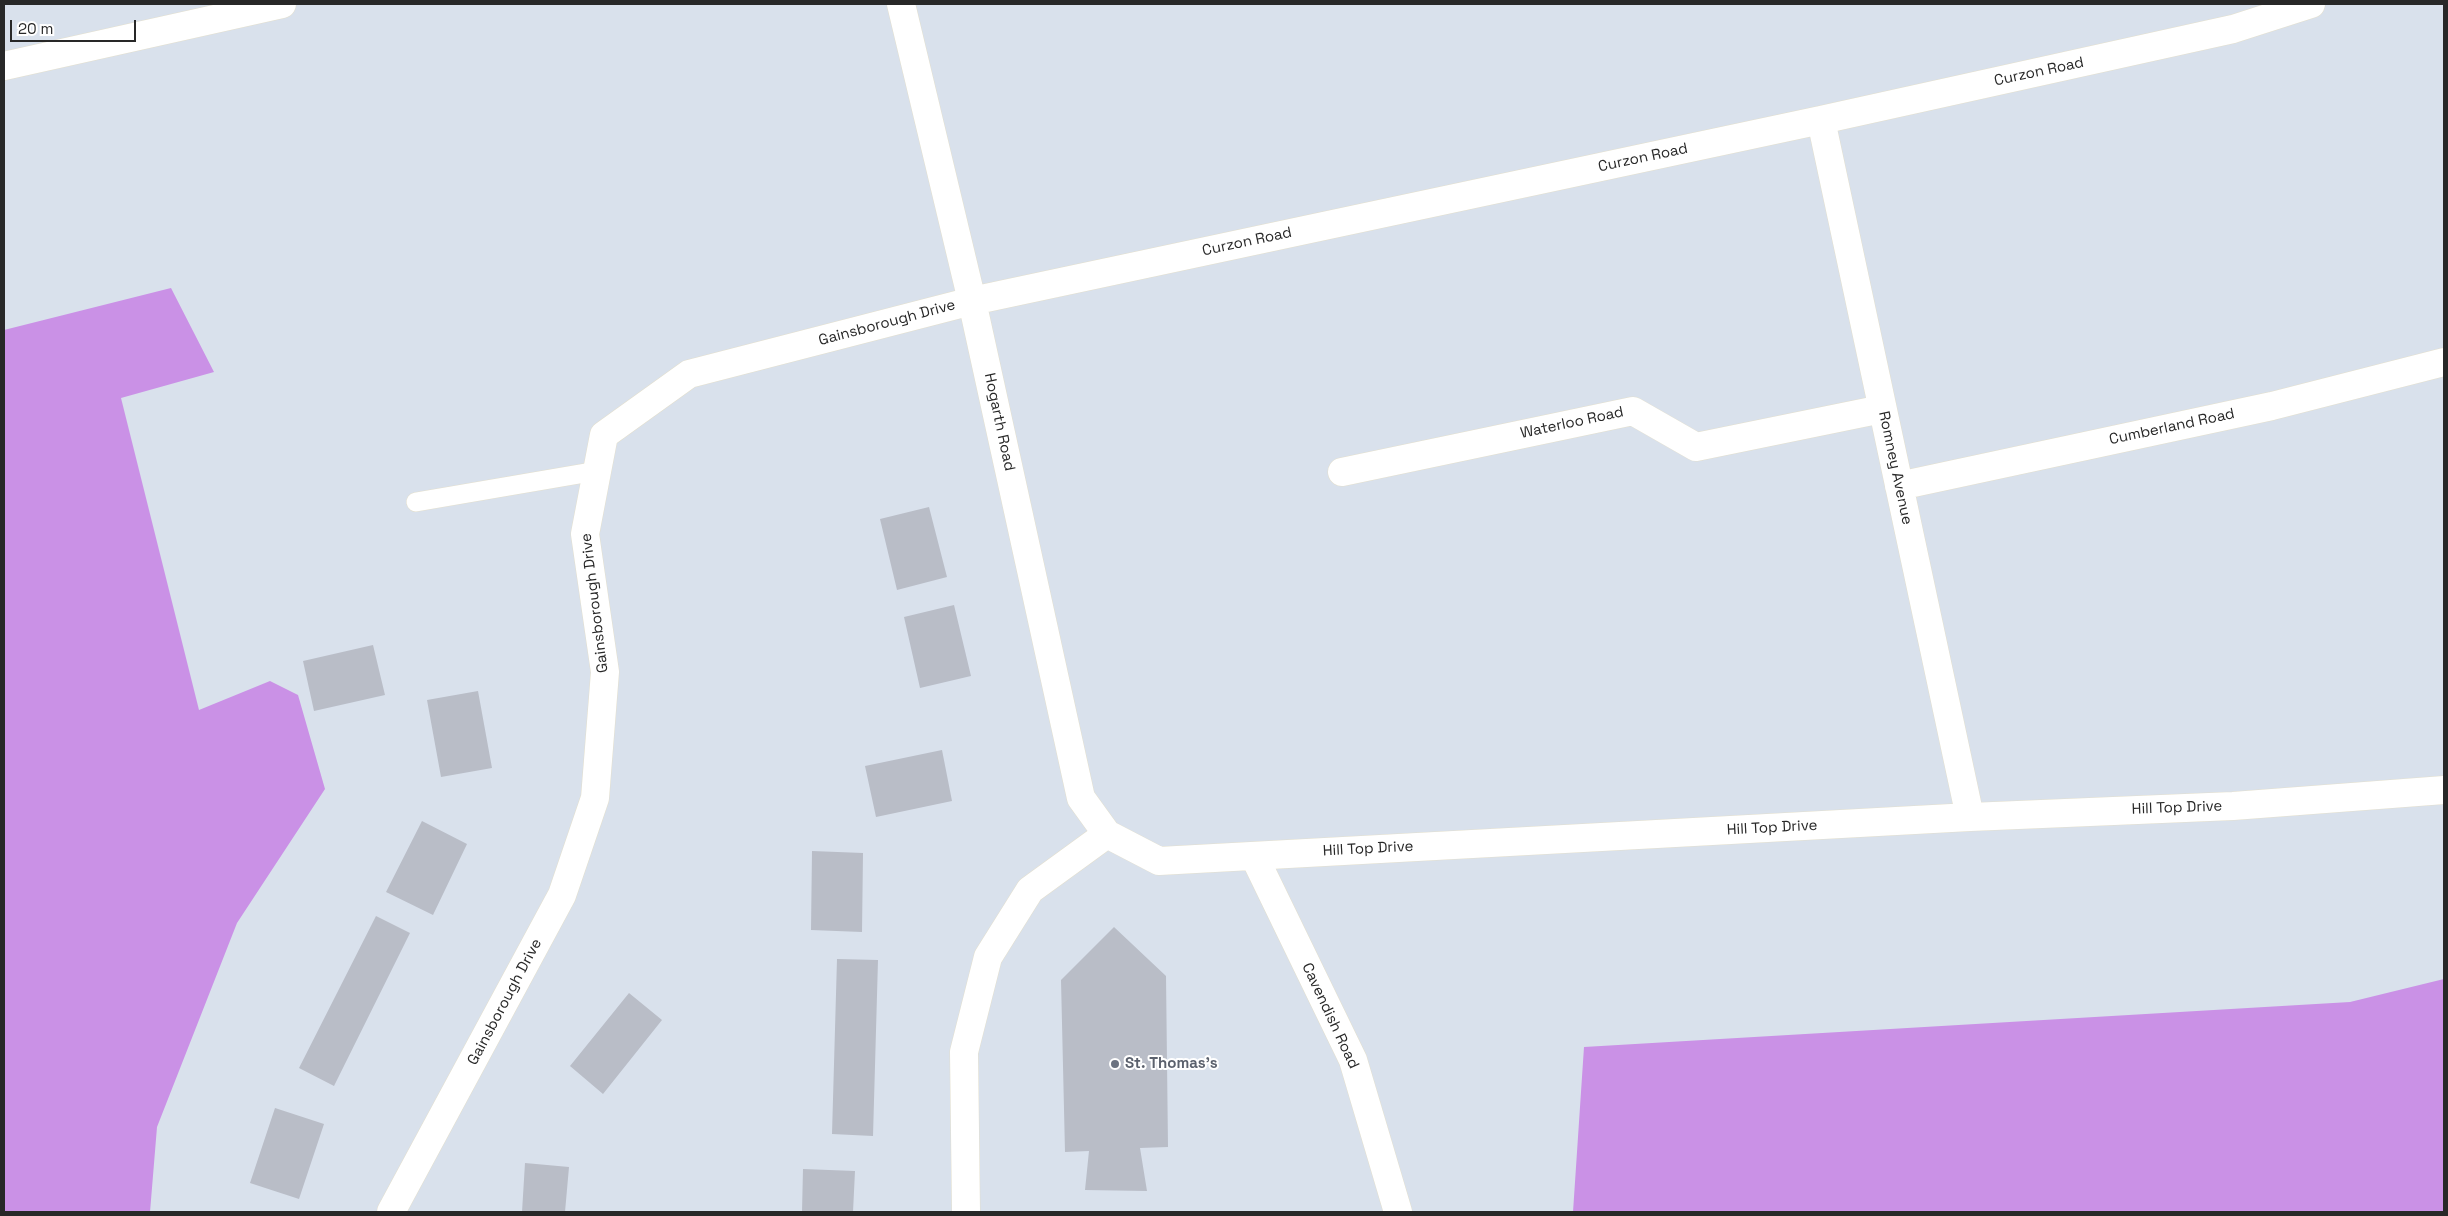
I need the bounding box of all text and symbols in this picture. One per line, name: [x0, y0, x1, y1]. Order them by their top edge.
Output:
scale bar: [12, 10, 139, 42]
text: 20 m: [18, 19, 53, 38]
street label: Curzon Road: [1993, 54, 2085, 90]
street label: Curzon Road: [1597, 140, 1689, 176]
street label: Curzon Road: [1201, 224, 1293, 260]
street label: Gainsborough Drive: [817, 296, 957, 350]
street label: Hogarth Road: [980, 371, 1018, 473]
street label: Waterloo Road: [1519, 403, 1625, 443]
street label: Cumberland Road: [2108, 405, 2236, 449]
street label: Romney Avenue: [1874, 410, 1916, 526]
street label: Gainsborough Drive: [577, 532, 613, 674]
street label: Hill Top Drive: [2131, 797, 2223, 819]
street label: Hill Top Drive: [1726, 817, 1818, 839]
street label: Hill Top Drive: [1322, 838, 1414, 860]
street label: Gainsborough Drive: [464, 936, 546, 1068]
street label: Cavendish Road: [1298, 960, 1362, 1072]
place label: St. Thomas's: [1125, 1055, 1218, 1073]
marker: St. Thomas's: [1109, 1058, 1121, 1070]

